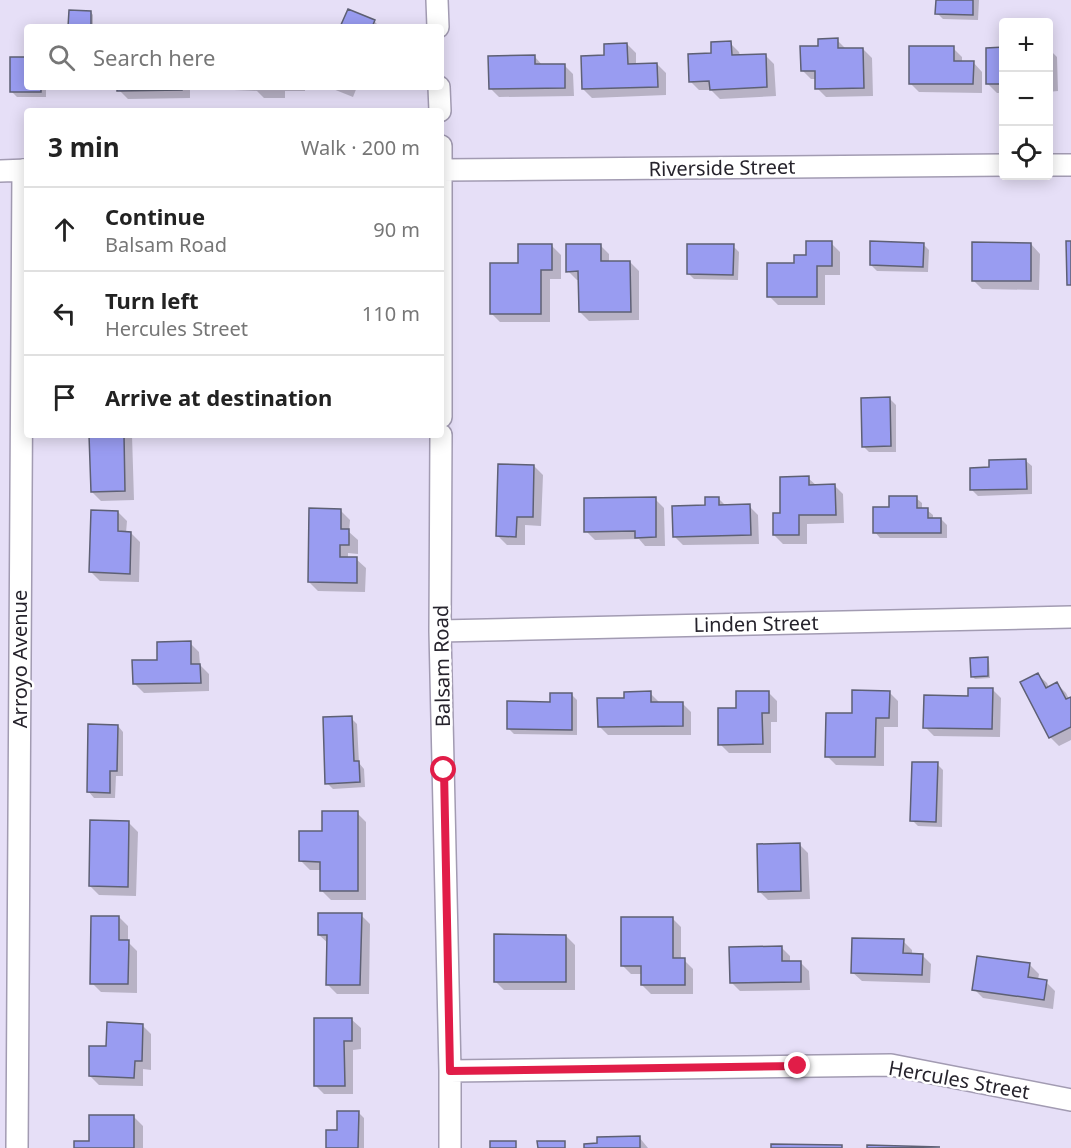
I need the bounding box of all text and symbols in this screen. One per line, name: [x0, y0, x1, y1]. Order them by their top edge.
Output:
map controls: [999, 18, 1053, 180]
button: +: [999, 18, 1053, 72]
search box: [24, 24, 444, 90]
icon: search: [45, 41, 78, 74]
text: Search here: [93, 42, 215, 72]
button: −: [999, 72, 1053, 126]
button: locate: [999, 126, 1053, 180]
text: 3 min: [48, 129, 120, 165]
text: Walk · 200 m: [301, 134, 420, 161]
street label: Riverside Street: [648, 153, 796, 182]
text: Continue: [105, 201, 205, 231]
icon: ahead: [48, 213, 81, 246]
text: 90 m: [373, 216, 420, 243]
text: Balsam Road: [105, 231, 227, 258]
text: Turn left: [105, 285, 199, 315]
icon: left: [48, 297, 81, 330]
text: 110 m: [362, 300, 420, 327]
text: Hercules Street: [105, 315, 248, 342]
icon: arrive: [48, 381, 81, 414]
text: Arrive at destination: [105, 382, 332, 412]
street label: Arroyo Avenue: [6, 590, 33, 728]
street label: Balsam Road: [427, 605, 456, 727]
street label: Linden Street: [693, 609, 819, 638]
route start: [430, 756, 456, 782]
route end: [784, 1052, 810, 1078]
street label: Hercules Street: [886, 1054, 1032, 1105]

